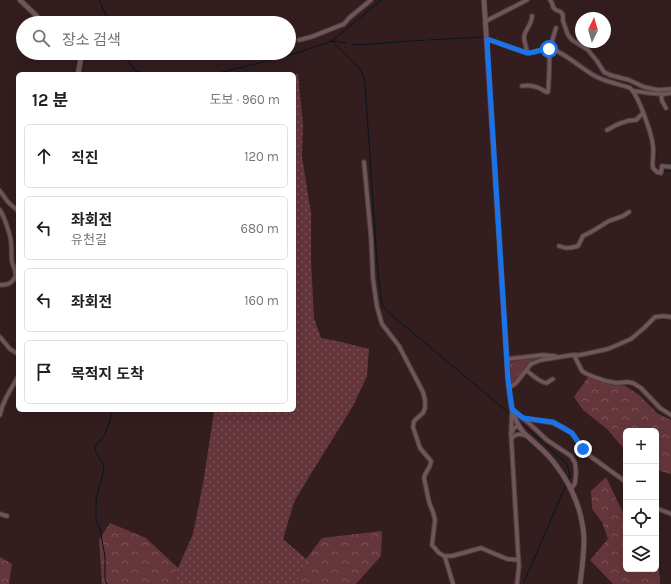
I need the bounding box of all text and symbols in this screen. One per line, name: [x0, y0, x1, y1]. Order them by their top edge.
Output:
north arrow: [575, 12, 611, 48]
search box: [16, 16, 296, 60]
icon: search: [30, 27, 52, 49]
text: 장소 검색: [62, 31, 121, 49]
route start: [540, 40, 558, 58]
text: 12 분: [32, 90, 68, 110]
text: 도보 · 960 m: [210, 92, 280, 107]
icon: ahead: [33, 145, 55, 167]
text: 직진: [71, 149, 99, 167]
text: 120 m: [244, 149, 279, 164]
text: 좌회전: [71, 211, 112, 229]
icon: left: [33, 217, 55, 239]
text: 680 m: [241, 221, 279, 236]
text: 유천길: [71, 232, 107, 247]
icon: left: [33, 289, 55, 311]
text: 좌회전: [71, 293, 112, 311]
text: 160 m: [244, 293, 279, 308]
icon: arrive: [33, 361, 55, 383]
text: 목적지 도착: [71, 365, 144, 383]
map controls: [623, 428, 659, 572]
button: +: [623, 428, 659, 464]
route end: [574, 440, 592, 458]
button: −: [623, 464, 659, 500]
button: locate: [623, 500, 659, 536]
button: layers: [623, 536, 659, 572]

